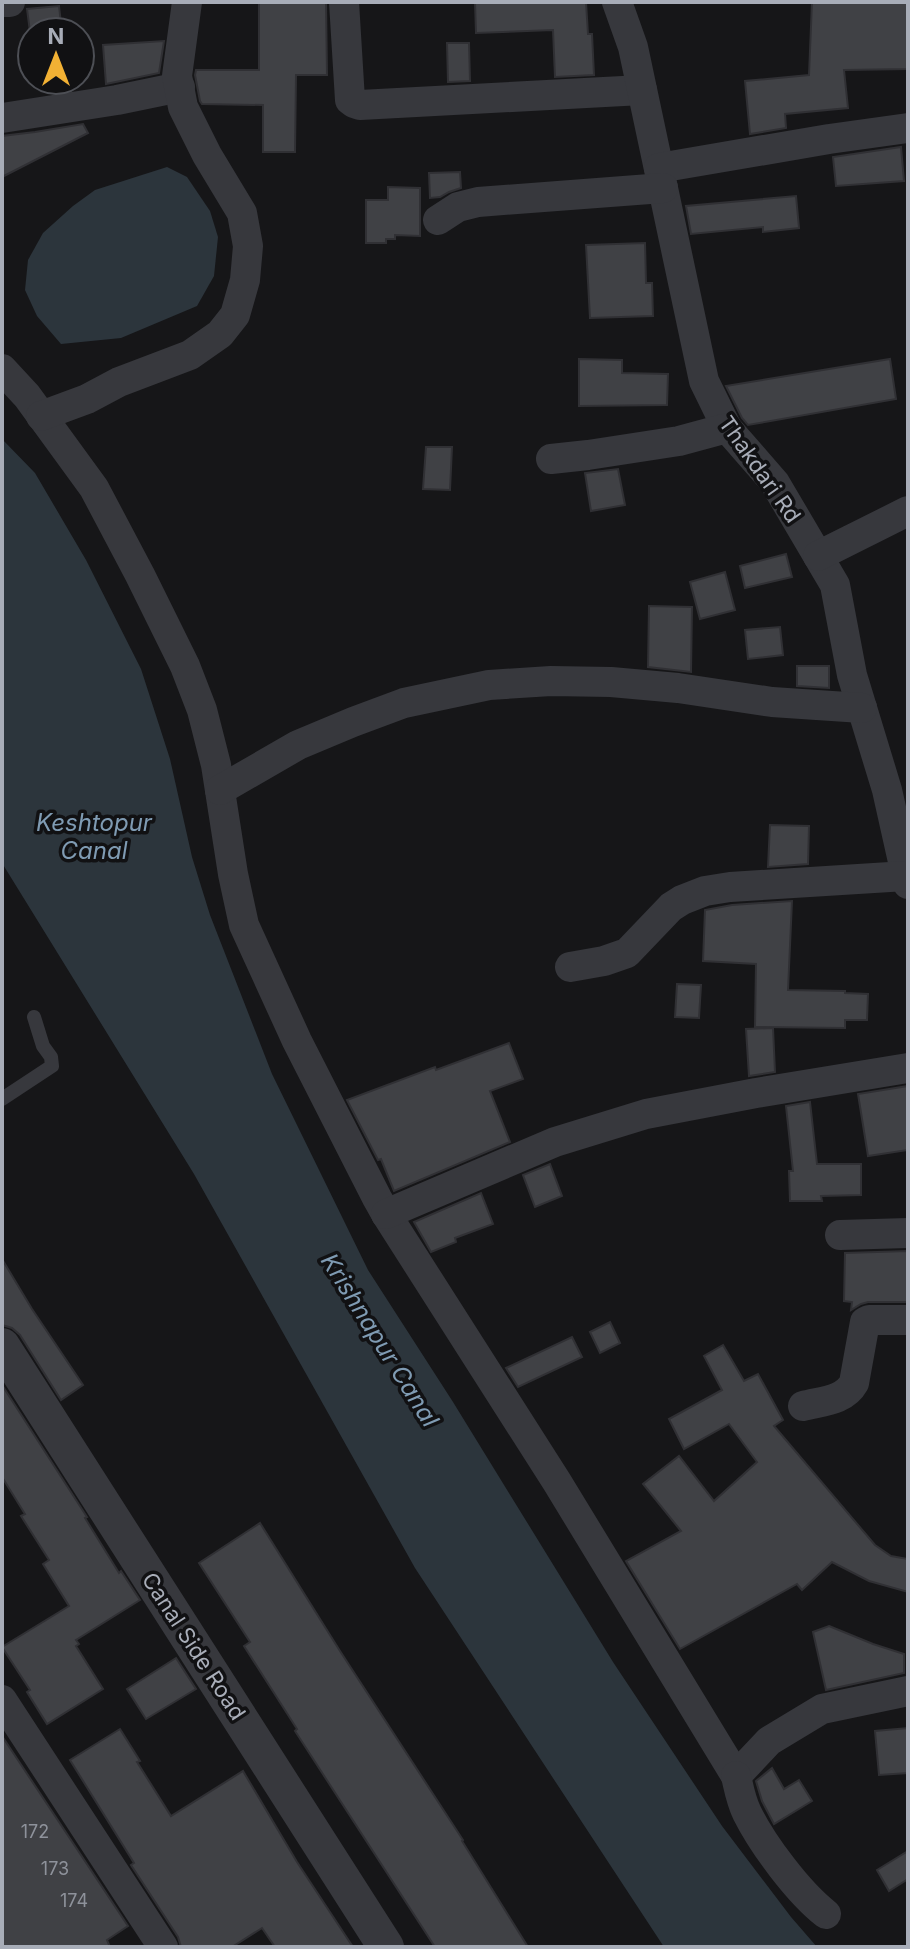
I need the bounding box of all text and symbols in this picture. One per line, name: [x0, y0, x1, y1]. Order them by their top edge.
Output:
north arrow: [16, 16, 96, 96]
text: N: [48, 23, 64, 49]
street label: Thakdari Rd: [714, 411, 806, 527]
water label: Keshtopur Canal: [36, 808, 153, 865]
water label: Krishnapur Canal: [315, 1248, 445, 1432]
street label: Canal Side Road: [137, 1568, 251, 1724]
house number: 172: [21, 1821, 49, 1842]
house number: 173: [41, 1858, 69, 1879]
house number: 174: [60, 1890, 88, 1911]

